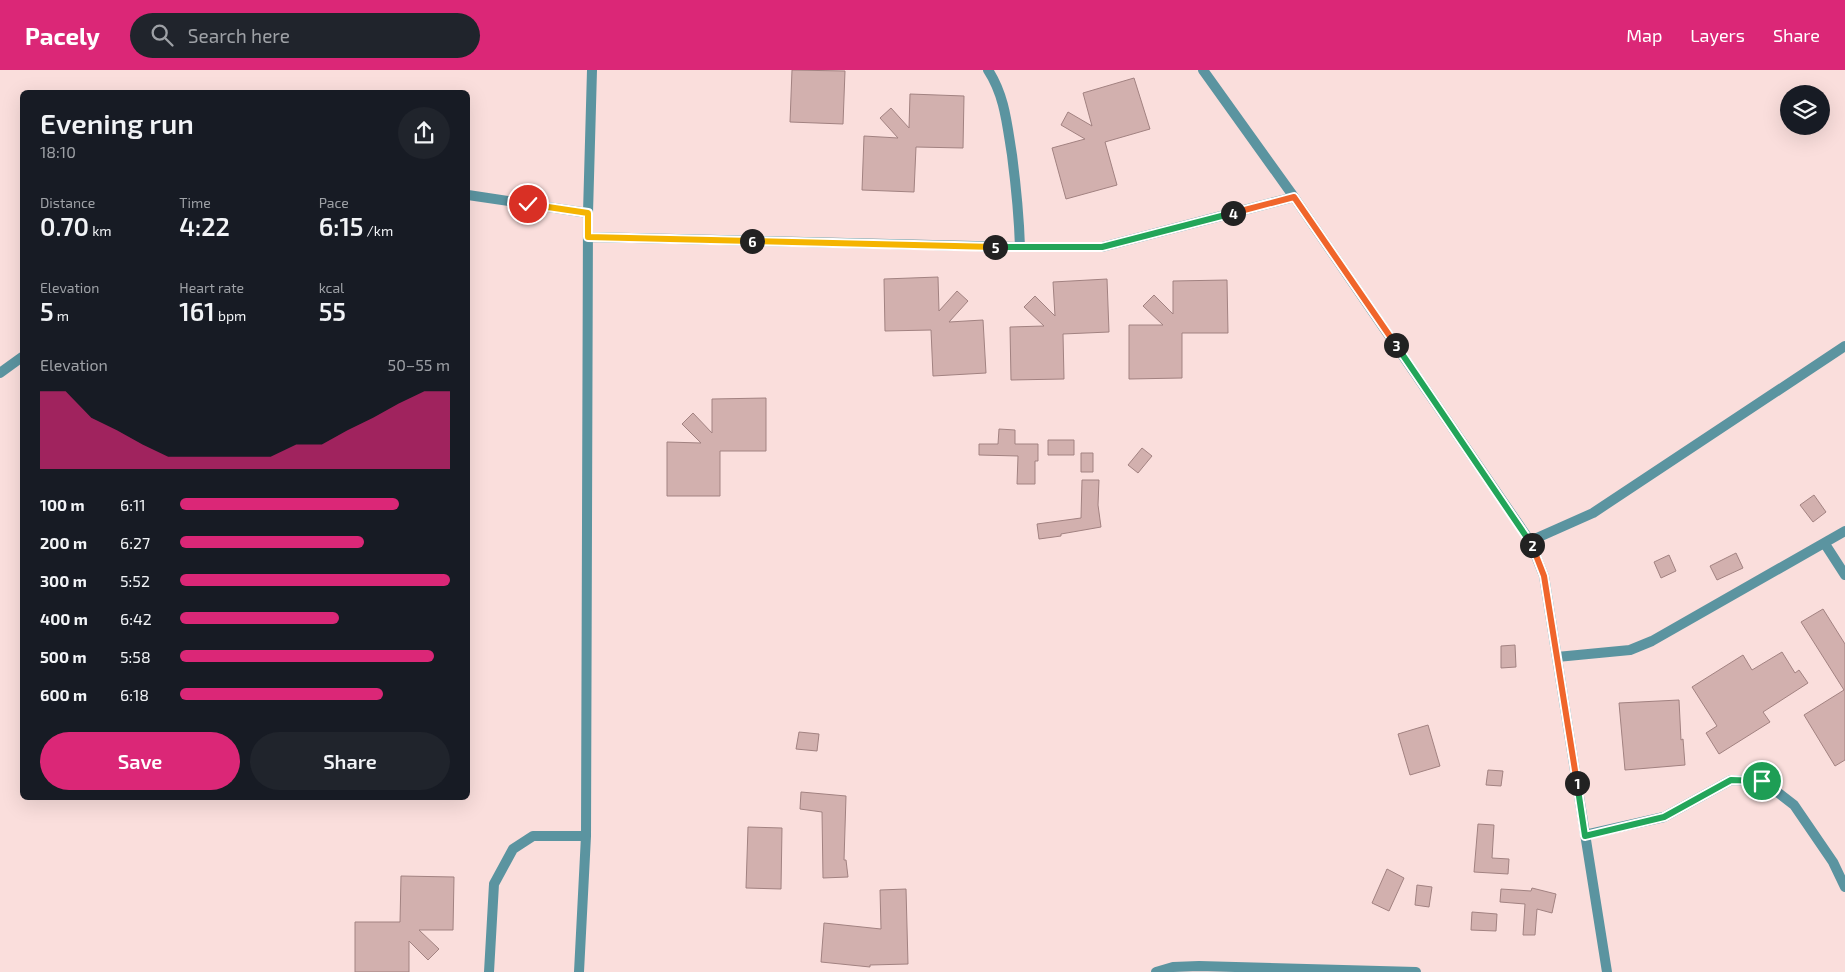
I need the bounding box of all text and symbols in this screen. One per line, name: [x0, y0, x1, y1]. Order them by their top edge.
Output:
search box: [130, 13, 480, 58]
text: Pacely: [25, 21, 100, 50]
icon: search: [148, 21, 176, 49]
text: Search here: [188, 24, 290, 47]
text: Map: [1626, 24, 1662, 46]
text: Layers: [1690, 24, 1745, 46]
text: Share: [1773, 24, 1820, 46]
map controls: [1780, 85, 1830, 135]
button: layers: [1780, 85, 1830, 135]
text: Evening run: [40, 106, 194, 140]
button: share: [398, 107, 450, 159]
text: 18:10: [40, 142, 76, 161]
pin: [507, 183, 549, 225]
icon: check: [514, 190, 542, 218]
text: Distance: [40, 194, 95, 211]
text: Time: [179, 194, 211, 211]
text: Pace: [319, 194, 349, 211]
pin: 4: [1220, 200, 1246, 226]
text: 4: [1229, 205, 1238, 222]
text: 0.70: [40, 211, 89, 241]
text: 4:22: [179, 211, 230, 241]
text: 6:15: [319, 211, 363, 241]
text: km: [89, 222, 112, 239]
text: /km: [363, 222, 393, 239]
pin: 6: [740, 228, 764, 254]
text: 6: [748, 233, 757, 250]
pin: 5: [982, 234, 1008, 260]
text: 5: [992, 239, 999, 256]
text: Elevation: [40, 279, 99, 296]
text: Heart rate: [179, 279, 244, 296]
text: kcal: [319, 279, 344, 296]
text: 5: [40, 296, 54, 326]
text: 161: [179, 296, 215, 326]
text: 55: [319, 296, 346, 326]
text: m: [54, 307, 69, 324]
text: bpm: [215, 307, 246, 324]
pin: 3: [1384, 332, 1408, 358]
text: 3: [1393, 337, 1400, 354]
text: Elevation: [40, 355, 108, 374]
text: 50–55 m: [388, 355, 450, 374]
text: 100 m: [40, 495, 85, 514]
text: 6:11: [120, 495, 146, 514]
pin: 2: [1520, 532, 1544, 558]
text: 200 m: [40, 533, 87, 552]
text: 6:27: [120, 533, 150, 552]
text: 2: [1528, 537, 1537, 554]
text: 300 m: [40, 571, 87, 590]
text: 5:52: [120, 571, 150, 590]
text: 400 m: [40, 609, 88, 628]
text: 6:42: [120, 609, 152, 628]
text: 500 m: [40, 647, 87, 666]
text: 5:58: [120, 647, 151, 666]
text: 600 m: [40, 685, 87, 704]
text: 6:18: [120, 685, 149, 704]
button: Save: [40, 732, 240, 790]
button: Share: [250, 732, 450, 790]
pin: [1741, 760, 1783, 802]
icon: arrive: [1748, 767, 1776, 795]
pin: 1: [1564, 770, 1590, 796]
text: 1: [1574, 775, 1581, 792]

